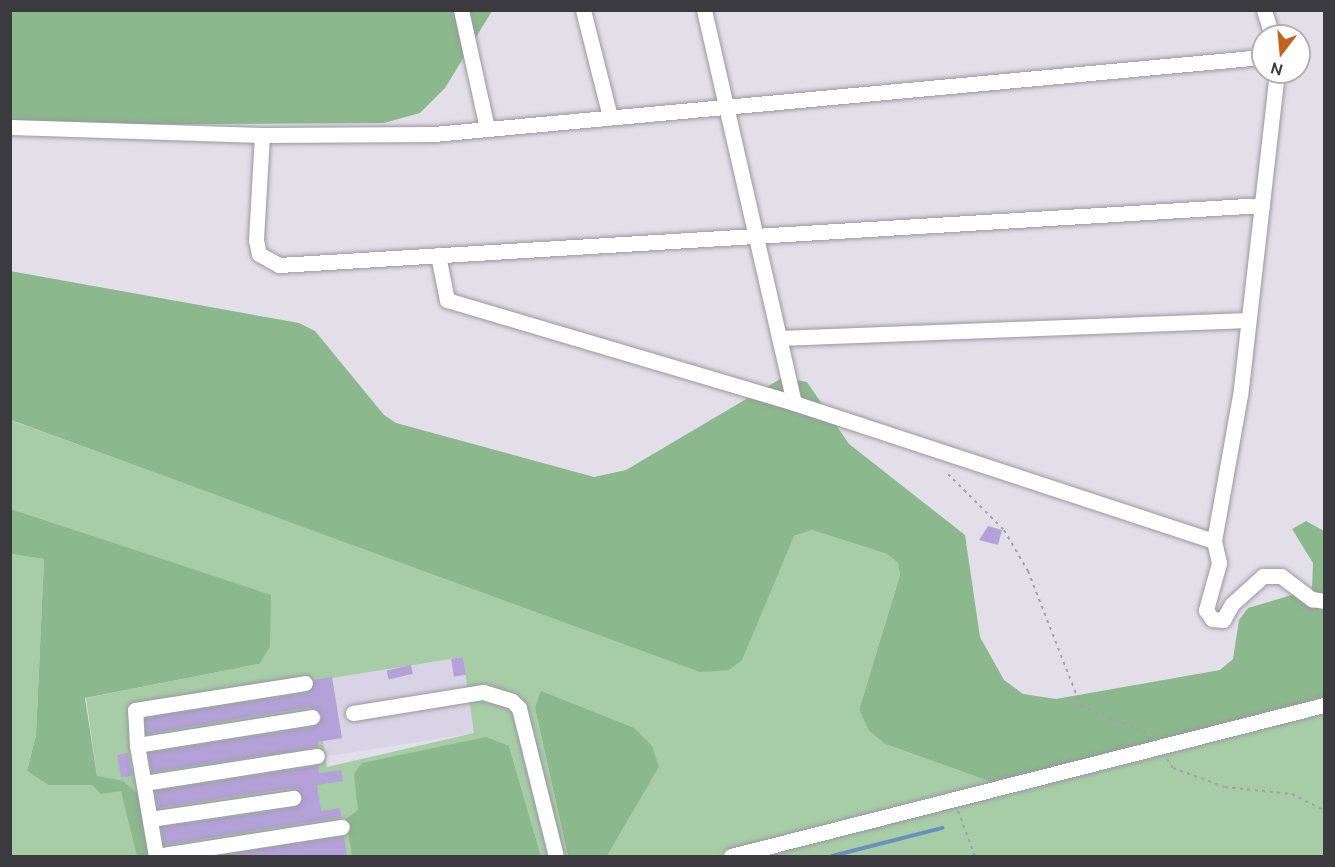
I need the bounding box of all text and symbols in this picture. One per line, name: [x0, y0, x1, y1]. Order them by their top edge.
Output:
north arrow: [1251, 24, 1311, 84]
text: N: [1268, 59, 1285, 80]

